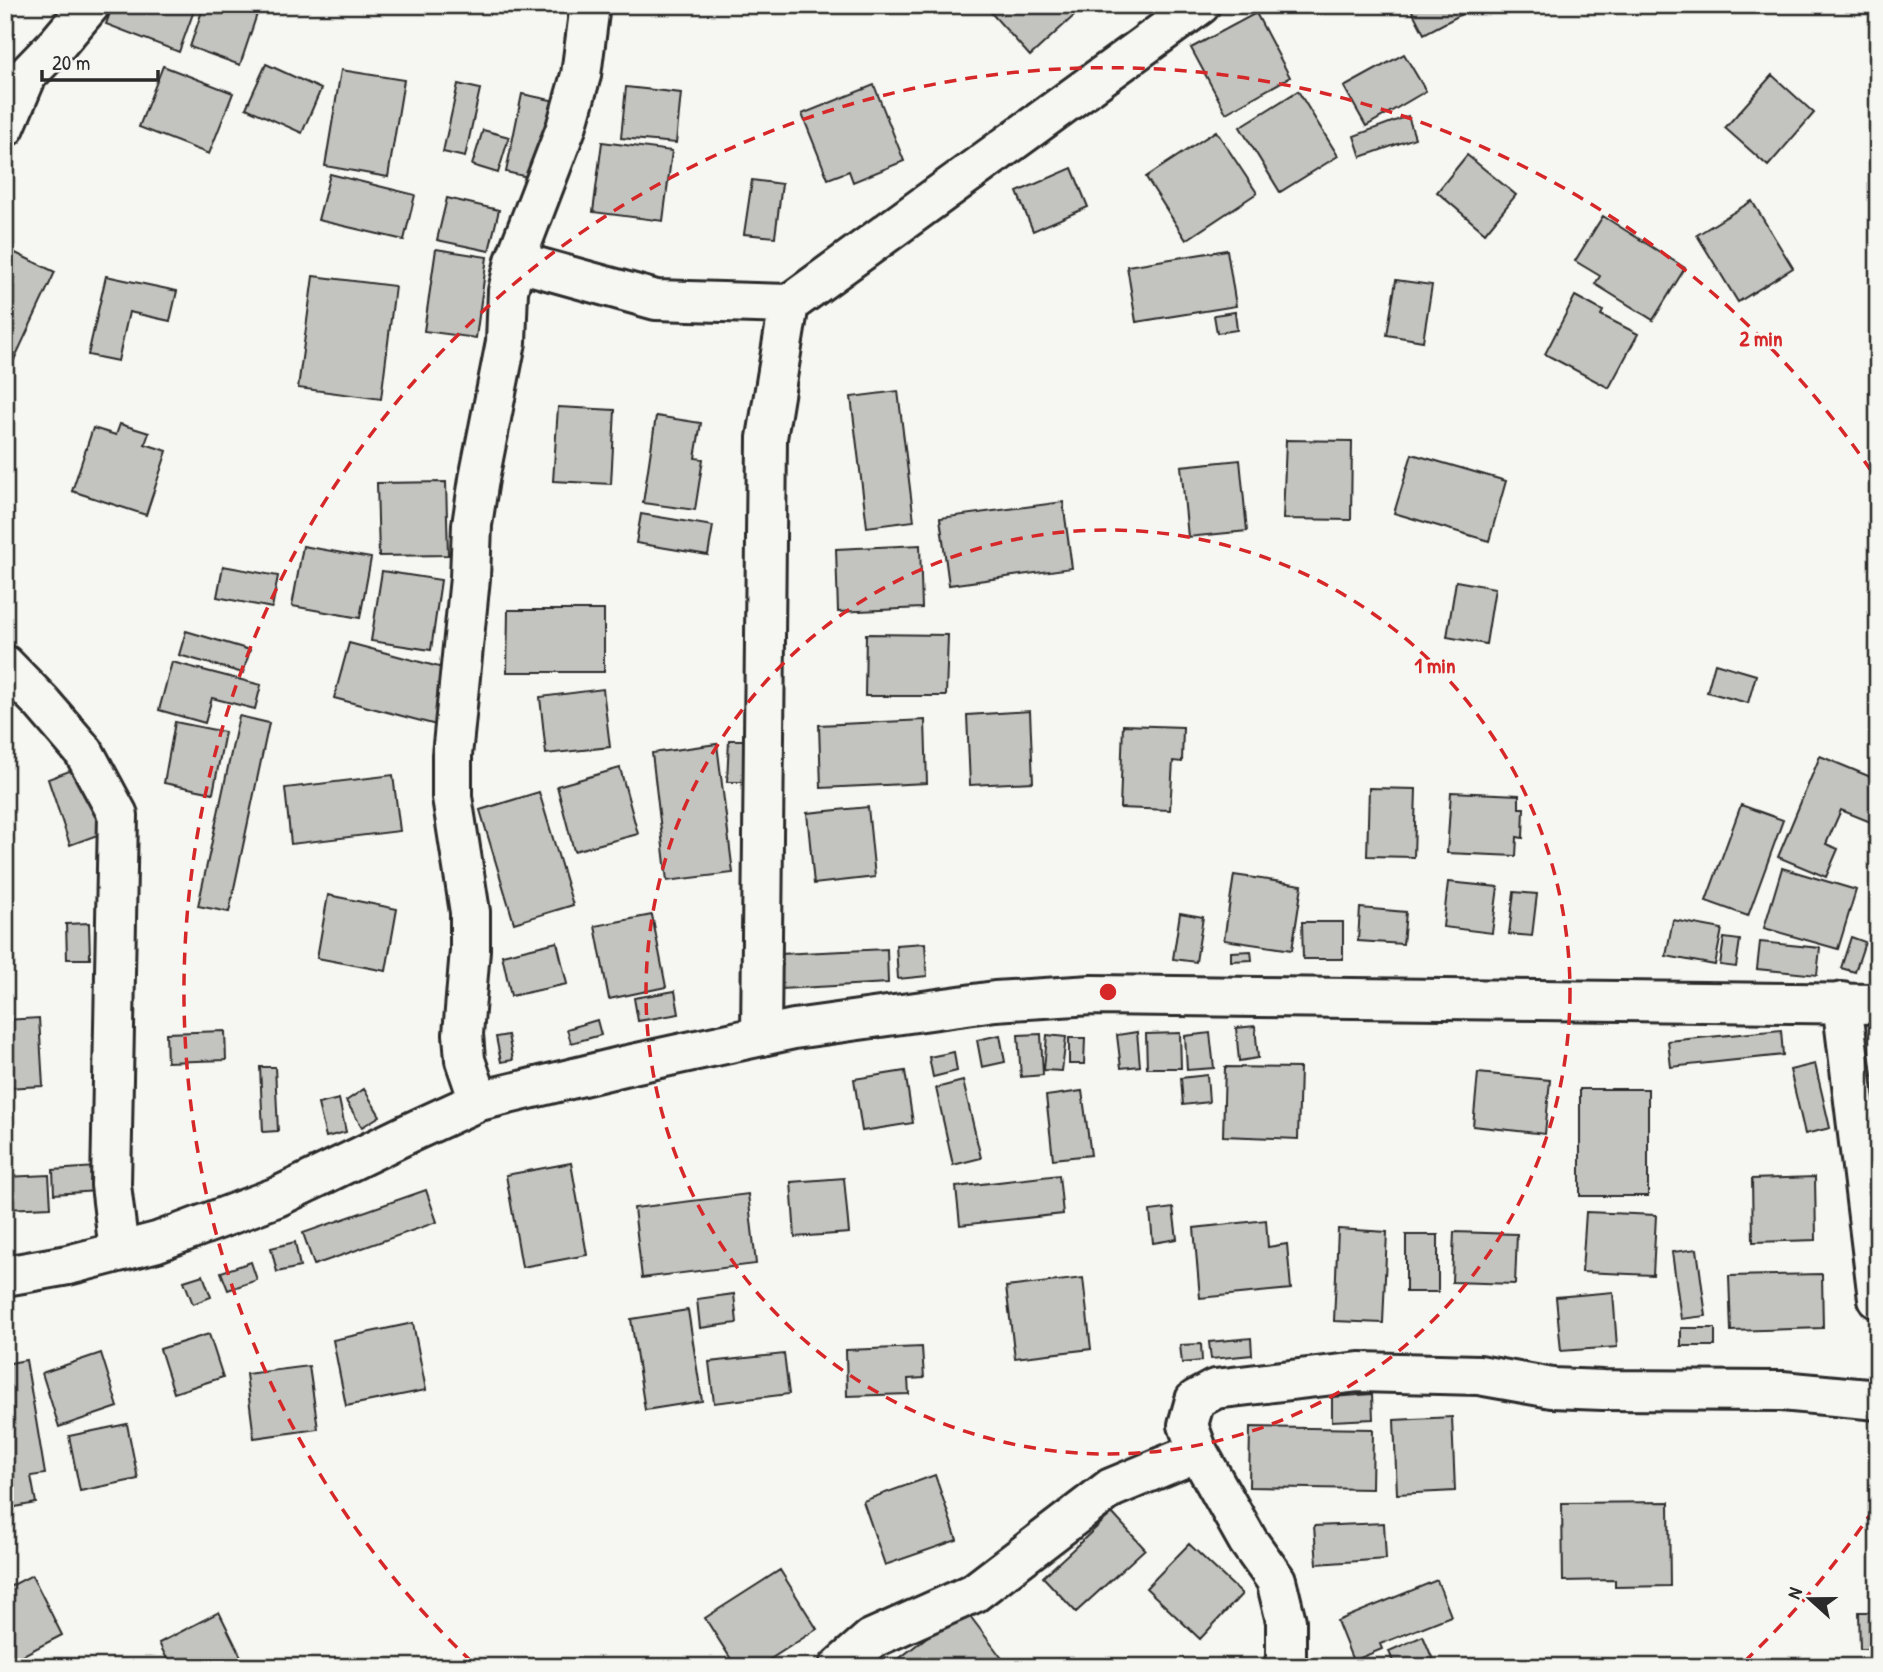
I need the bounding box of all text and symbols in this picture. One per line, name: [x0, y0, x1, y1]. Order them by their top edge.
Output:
scale bar: [42, 38, 158, 82]
text: 20 m: [52, 48, 90, 77]
text: 2 min: [1739, 324, 1783, 353]
text: 1 min: [1415, 651, 1455, 680]
centre of rings: [1096, 980, 1120, 1004]
north arrow: [1774, 1564, 1844, 1634]
text: N: [1780, 1584, 1808, 1602]

